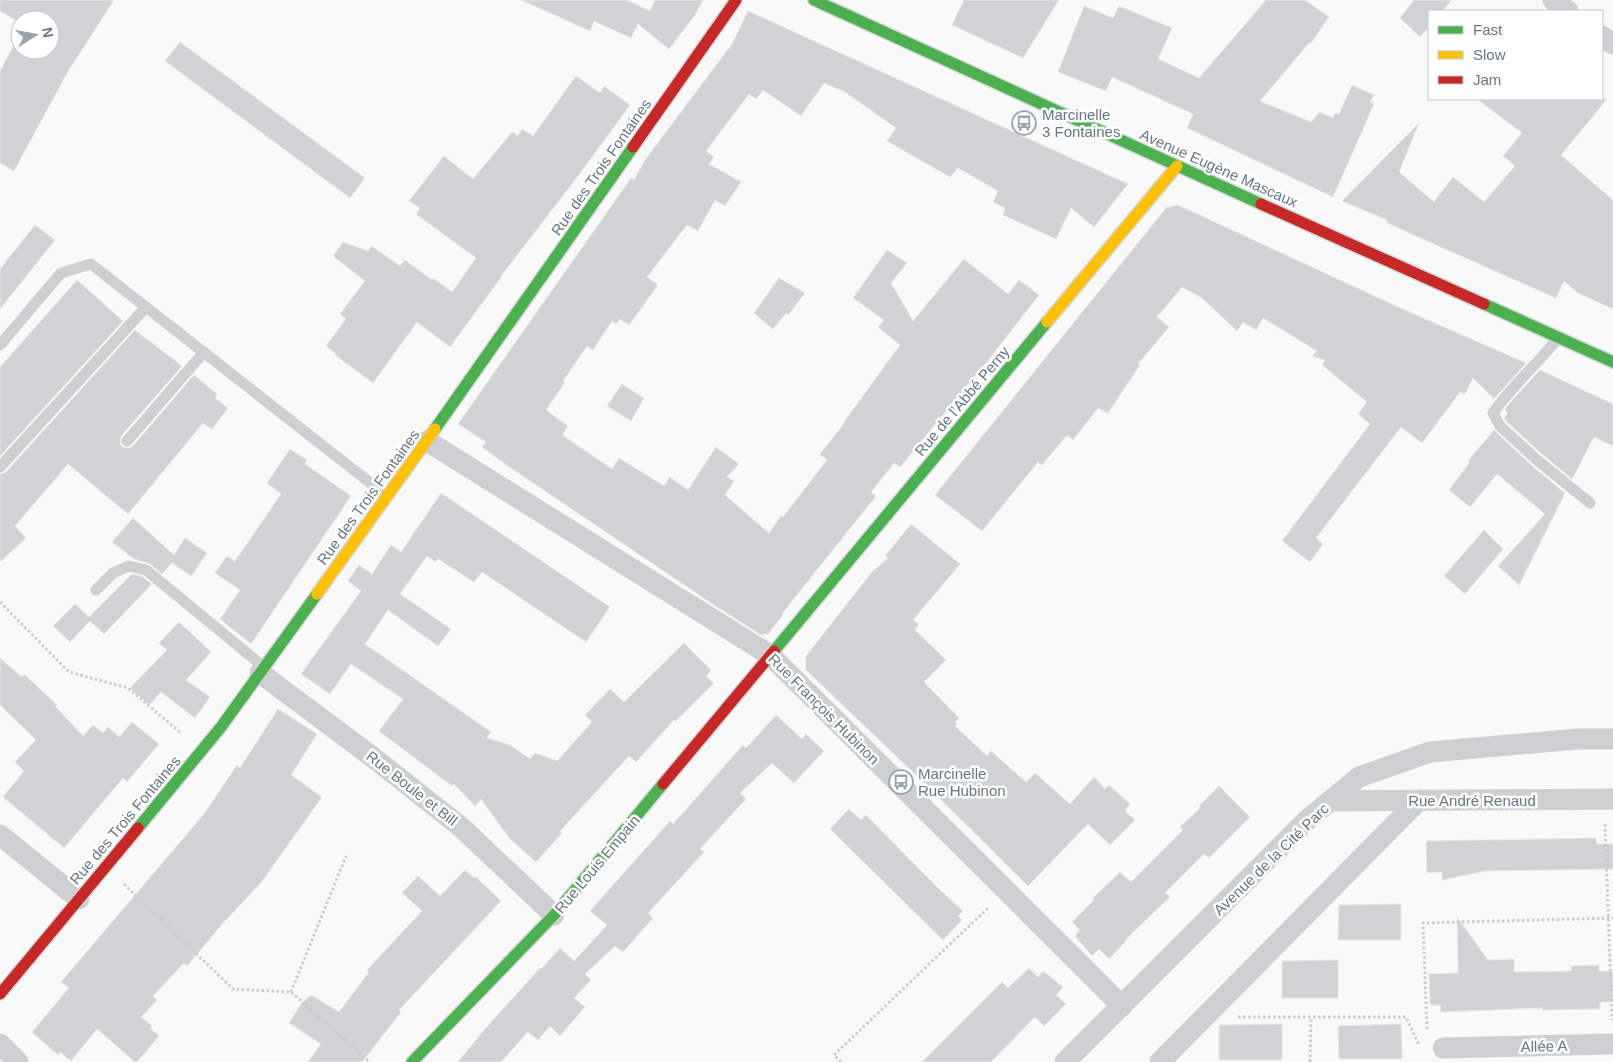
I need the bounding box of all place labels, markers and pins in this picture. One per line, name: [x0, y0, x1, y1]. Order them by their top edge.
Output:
place label: Marcinelle 3 Fontaines: [1042, 106, 1120, 140]
bus stop icon: Marcinelle 3 Fontaines: [1011, 110, 1037, 136]
place label: Marcinelle Rue Hubinon: [918, 765, 1006, 799]
bus stop icon: Marcinelle Rue Hubinon: [888, 769, 914, 795]

